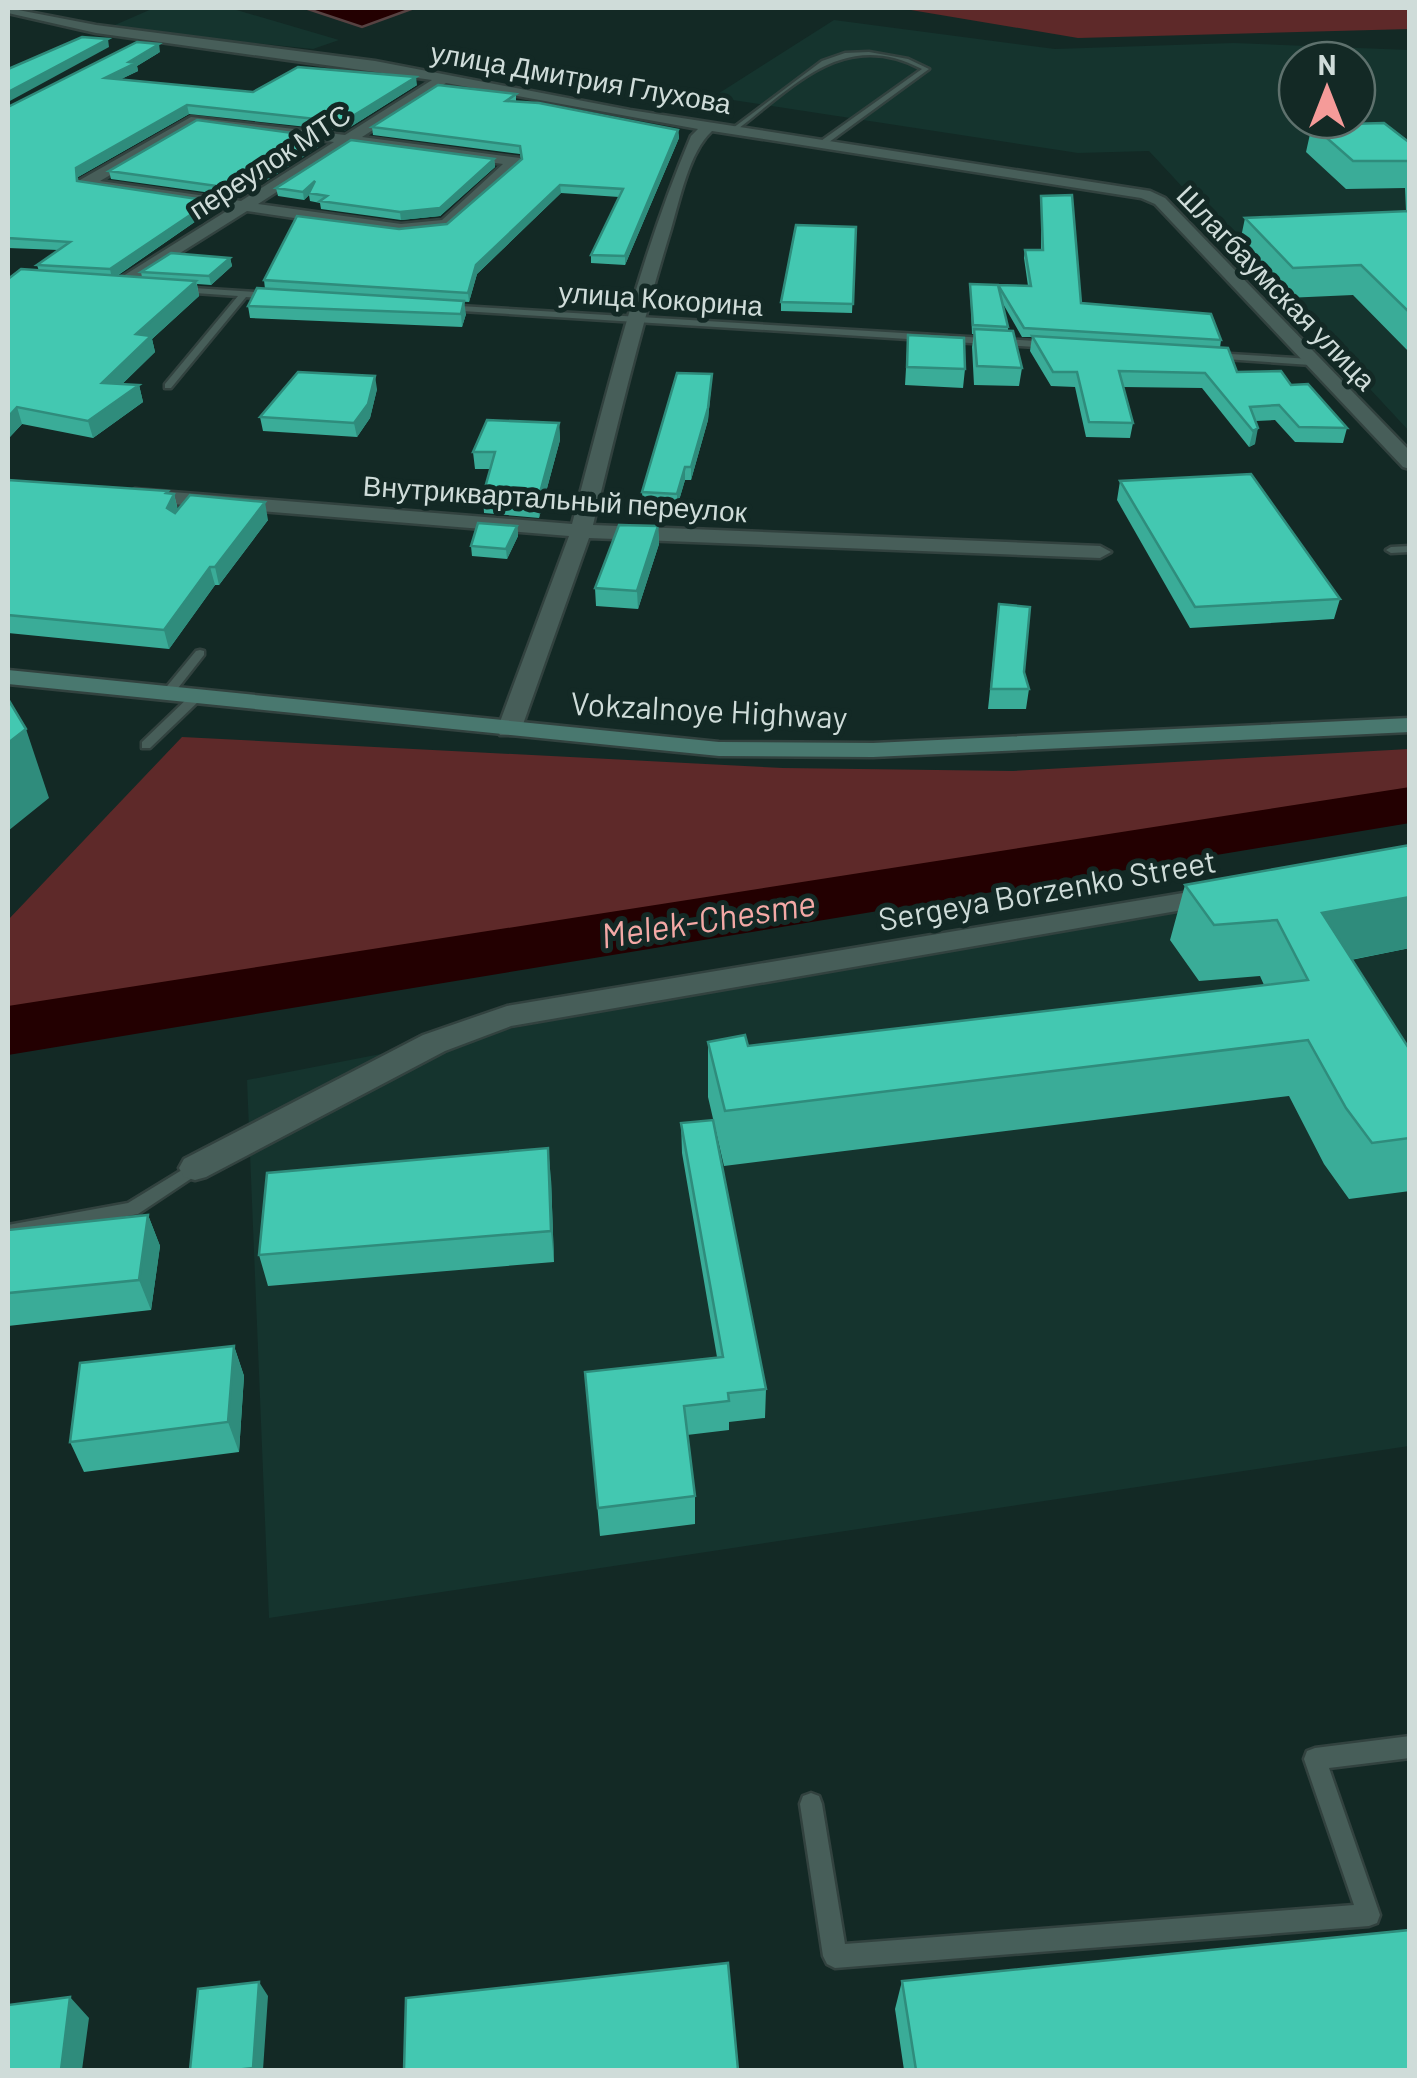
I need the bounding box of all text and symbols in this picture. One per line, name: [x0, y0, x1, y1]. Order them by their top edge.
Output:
street label: улица Дмитрия Глухова: [428, 34, 734, 120]
north arrow: [1277, 40, 1377, 140]
text: N: [1318, 47, 1336, 81]
street label: переулок МТС: [182, 96, 356, 226]
street label: Шлагбаумская улица: [1170, 178, 1384, 397]
street label: улица Кокорина: [558, 274, 765, 322]
street label: Внутриквартальный переулок: [362, 468, 749, 528]
street label: Vokzalnoye Highway: [570, 683, 849, 735]
street label: Sergeya Borzenko Street: [875, 841, 1219, 937]
water label: Melek-Chesme: [598, 880, 818, 956]

